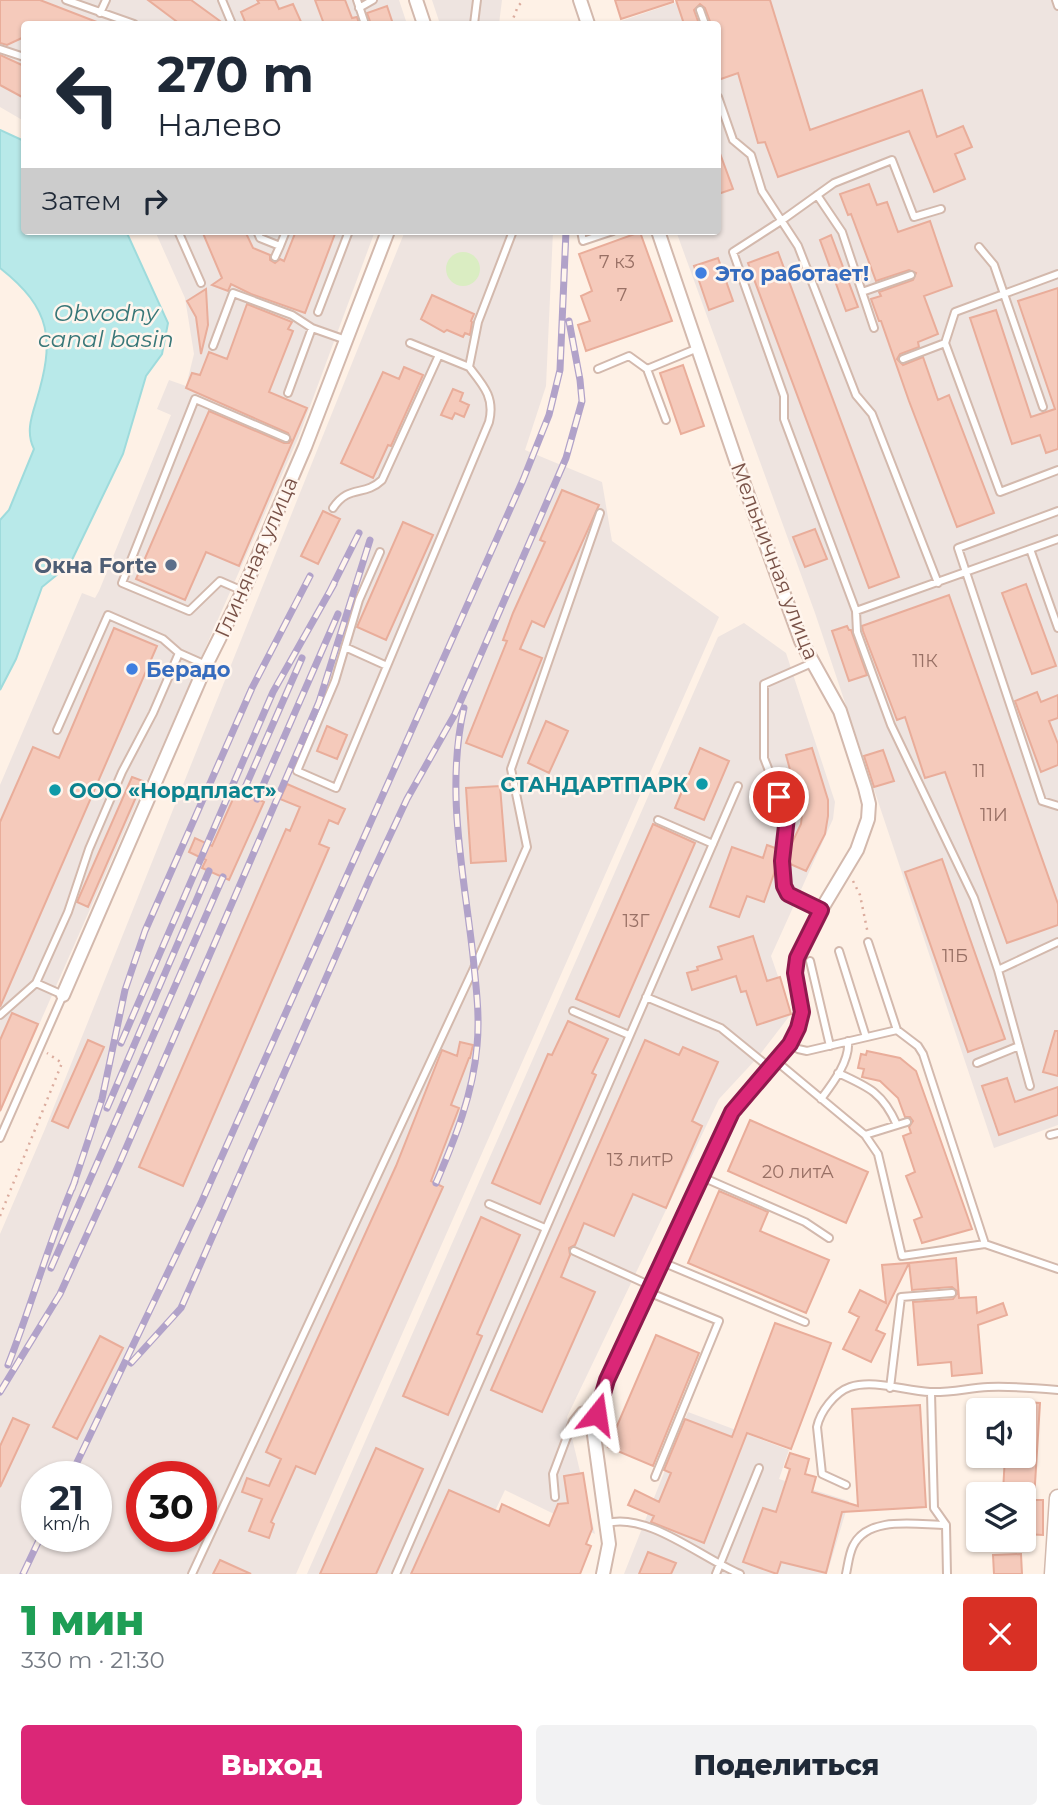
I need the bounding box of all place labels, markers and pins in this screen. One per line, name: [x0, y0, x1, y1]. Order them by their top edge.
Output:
place label: Это работает!: [715, 261, 869, 286]
marker: Это работает!: [693, 265, 709, 281]
place label: Окна Forte: [34, 553, 157, 578]
marker: Окна Forte: [163, 557, 179, 573]
place label: Берадо: [146, 657, 231, 682]
marker: Берадо: [124, 661, 140, 677]
pin: [749, 767, 809, 827]
place label: СТАНДАРТПАРК: [500, 772, 689, 797]
marker: СТАНДАРТПАРК: [694, 776, 710, 792]
place label: ООО «Нордпласт»: [69, 778, 277, 803]
marker: ООО «Нордпласт»: [47, 782, 63, 798]

